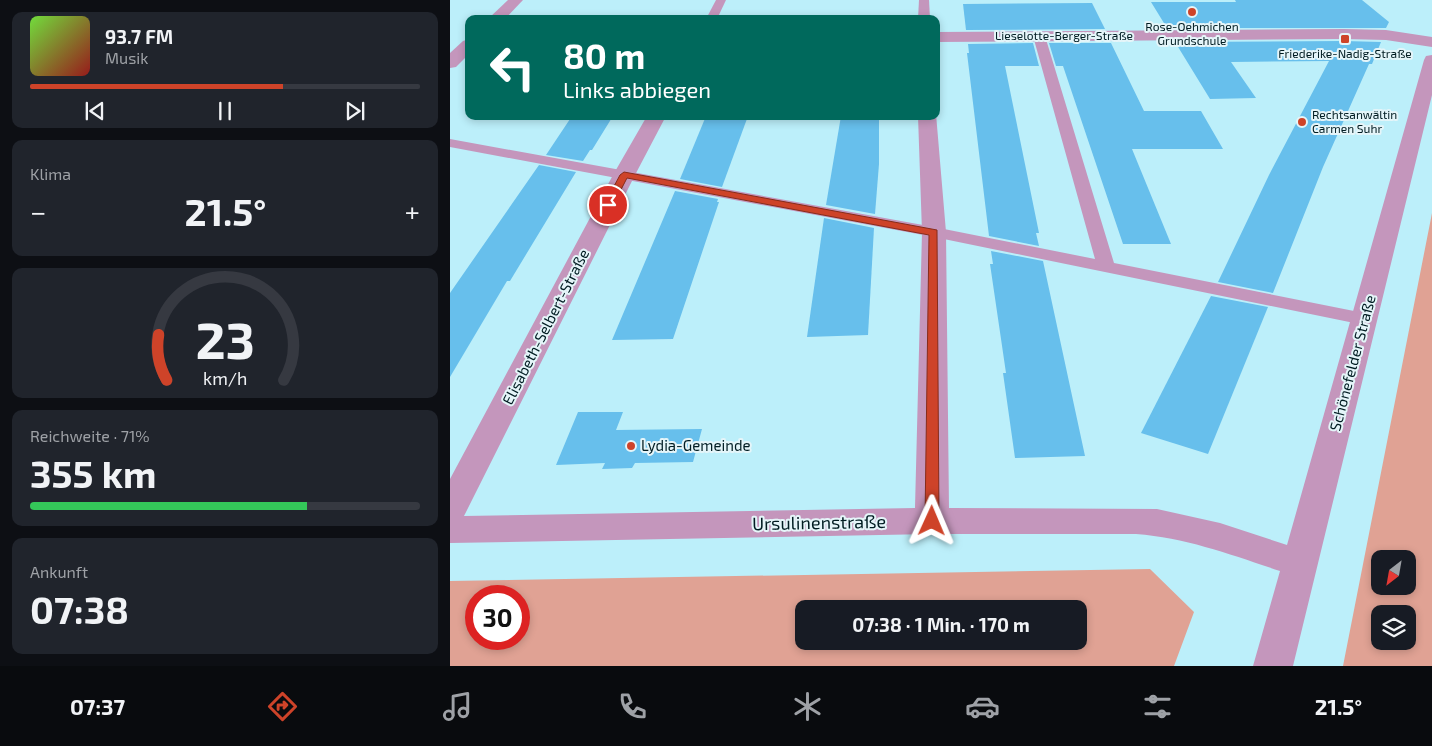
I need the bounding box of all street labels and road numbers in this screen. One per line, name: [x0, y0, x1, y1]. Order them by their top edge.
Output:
street label: Lieselotte-Berger-Straße: [995, 28, 1133, 42]
street label: Elisabeth-Selbert-Straße: [498, 246, 592, 407]
street label: Schönefelder Straße: [1325, 293, 1379, 433]
street label: Ursulinenstraße: [752, 510, 886, 534]

